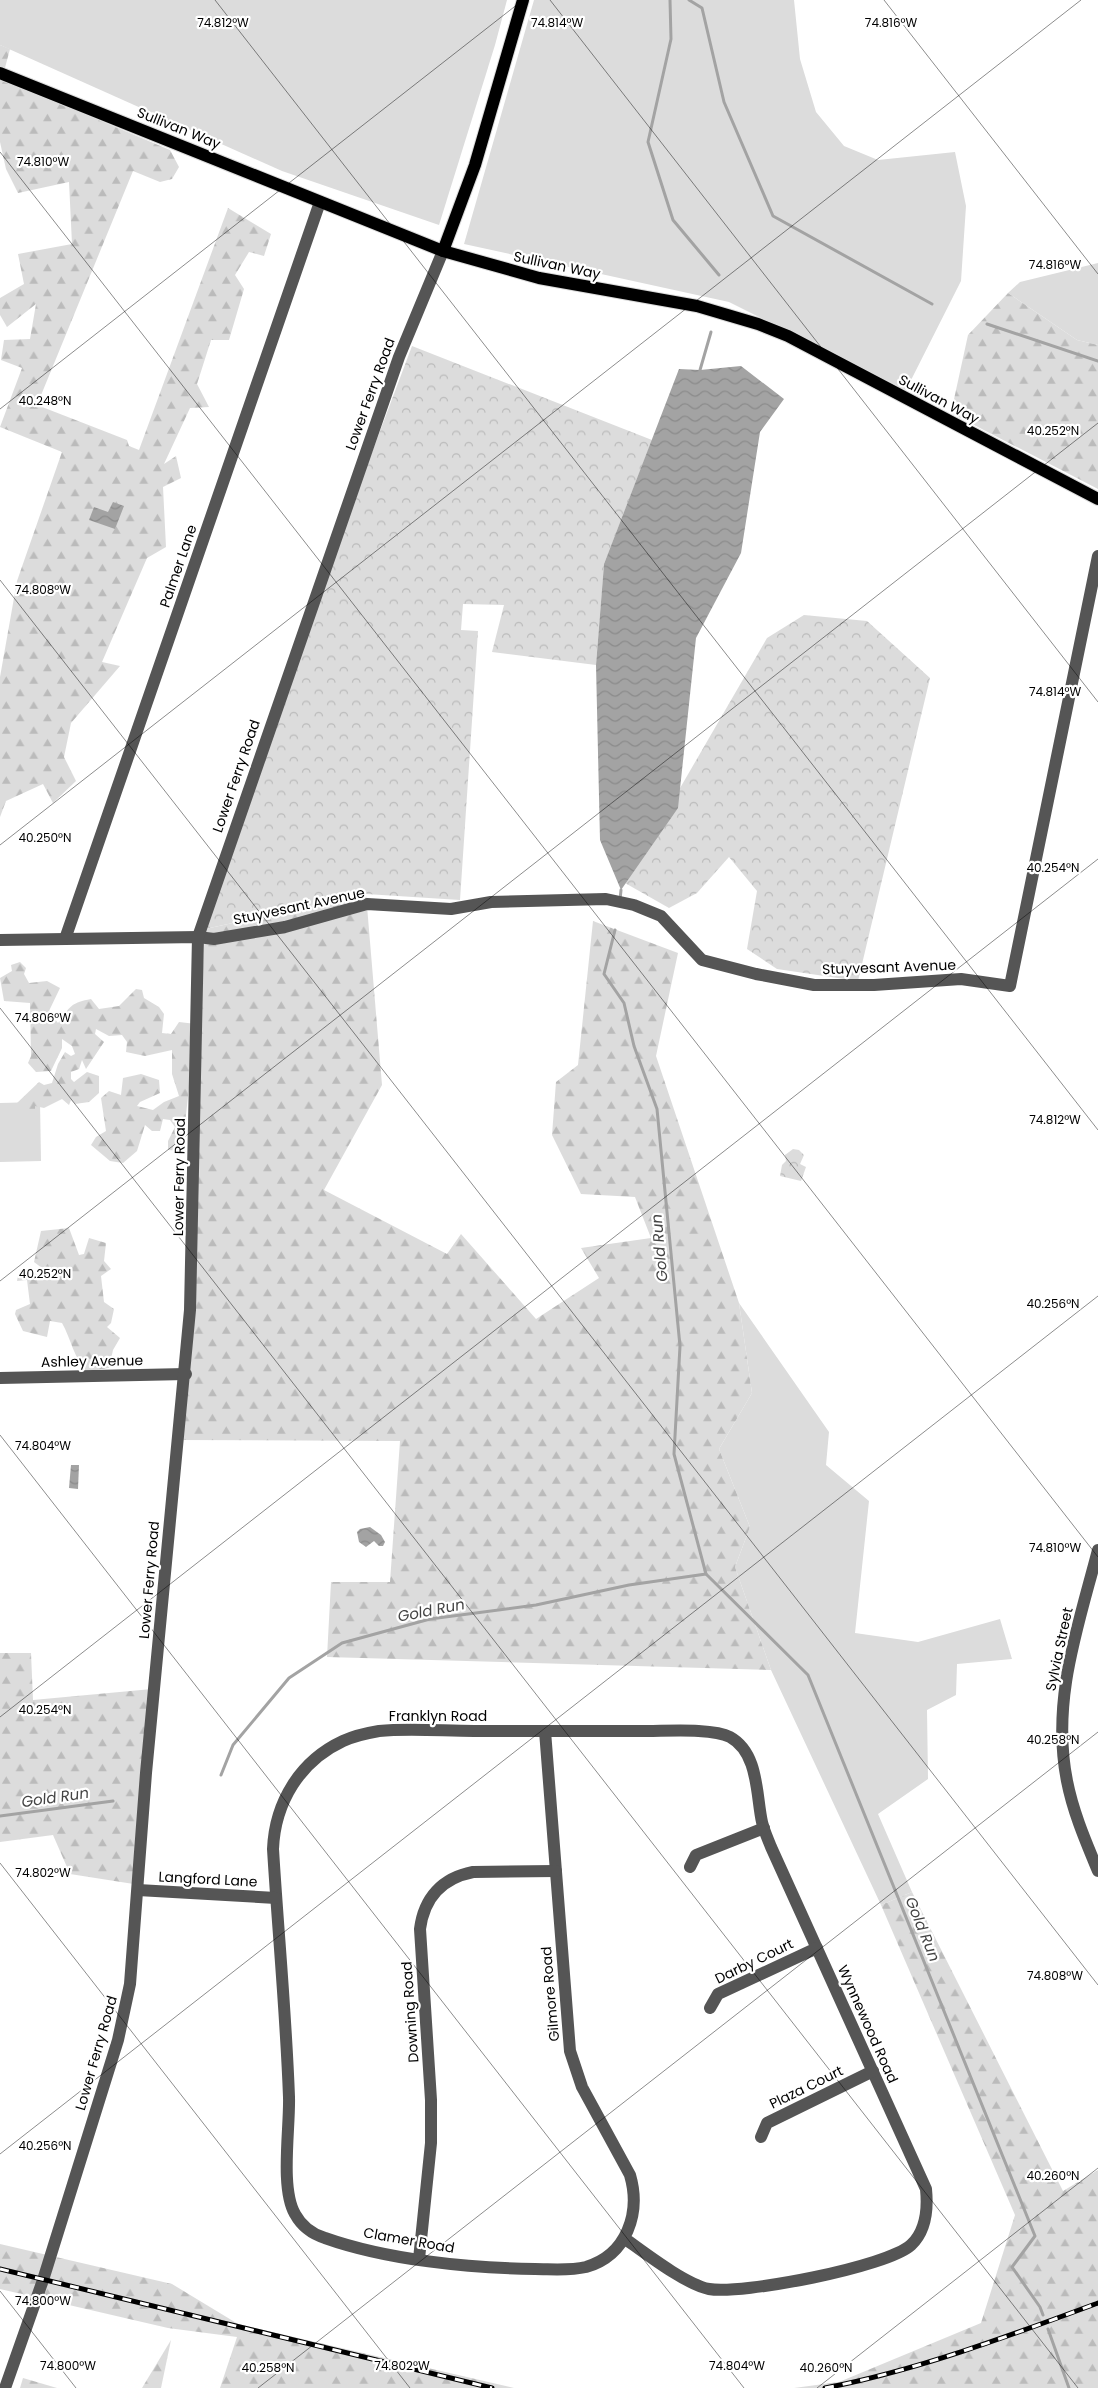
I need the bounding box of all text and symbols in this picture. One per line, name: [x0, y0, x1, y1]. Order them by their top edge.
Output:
text: 74.812°W: [197, 14, 249, 31]
text: 74.814°W: [531, 14, 583, 31]
text: 74.816°W: [865, 14, 917, 31]
street label: Sullivan Way: [134, 102, 224, 154]
text: 74.810°W: [17, 153, 69, 170]
street label: Sullivan Way: [512, 246, 602, 284]
text: 74.816°W: [1029, 256, 1081, 273]
street label: Lower Ferry Road: [340, 335, 400, 453]
street label: Sullivan Way: [895, 369, 983, 429]
text: 40.248°N: [19, 392, 71, 409]
text: 40.252°N: [1027, 422, 1079, 439]
street label: Palmer Lane: [155, 522, 202, 610]
text: 74.808°W: [15, 581, 71, 598]
text: 74.814°W: [1029, 683, 1081, 700]
street label: Lower Ferry Road: [207, 717, 265, 835]
text: 40.250°N: [19, 829, 71, 846]
text: 40.254°N: [1027, 859, 1079, 876]
street label: Stuyvesant Avenue: [231, 882, 367, 930]
street label: Stuyvesant Avenue: [822, 955, 957, 979]
text: 74.806°W: [15, 1009, 71, 1026]
text: 74.812°W: [1029, 1111, 1081, 1128]
street label: Lower Ferry Road: [168, 1118, 190, 1236]
water label: Gold Run: [646, 1213, 672, 1283]
text: 40.252°N: [19, 1265, 71, 1282]
text: 40.256°N: [1026, 1295, 1080, 1312]
street label: Ashley Avenue: [41, 1350, 143, 1372]
text: 74.804°W: [15, 1437, 71, 1454]
street label: Lower Ferry Road: [134, 1520, 164, 1640]
text: 74.810°W: [1029, 1539, 1081, 1556]
water label: Gold Run: [396, 1593, 466, 1627]
street label: Sylvia Street: [1040, 1605, 1078, 1693]
text: 40.254°N: [19, 1701, 71, 1718]
street label: Franklyn Road: [389, 1706, 487, 1726]
text: 40.258°N: [1027, 1731, 1079, 1748]
water label: Gold Run: [20, 1782, 90, 1812]
text: 74.802°W: [15, 1864, 71, 1881]
street label: Langford Lane: [158, 1866, 258, 1892]
water label: Gold Run: [901, 1894, 945, 1964]
street label: Darby Court: [712, 1933, 796, 1989]
street label: Gilmore Road: [536, 1946, 564, 2042]
street label: Downing Road: [396, 1961, 424, 2063]
street label: Wynnewood Road: [833, 1962, 903, 2086]
text: 74.808°W: [1027, 1967, 1083, 1984]
street label: Lower Ferry Road: [70, 1993, 122, 2113]
street label: Plaza Court: [766, 2061, 846, 2113]
text: 40.256°N: [18, 2137, 72, 2154]
text: 40.260°N: [1026, 2167, 1080, 2184]
street label: Clamer Road: [362, 2222, 456, 2258]
text: 74.800°W: [15, 2292, 71, 2309]
text: 74.800°W: [40, 2357, 96, 2374]
text: 74.802°W: [374, 2357, 430, 2374]
text: 74.804°W: [709, 2357, 765, 2374]
text: 40.258°N: [242, 2359, 294, 2376]
text: 40.260°N: [799, 2359, 853, 2376]

